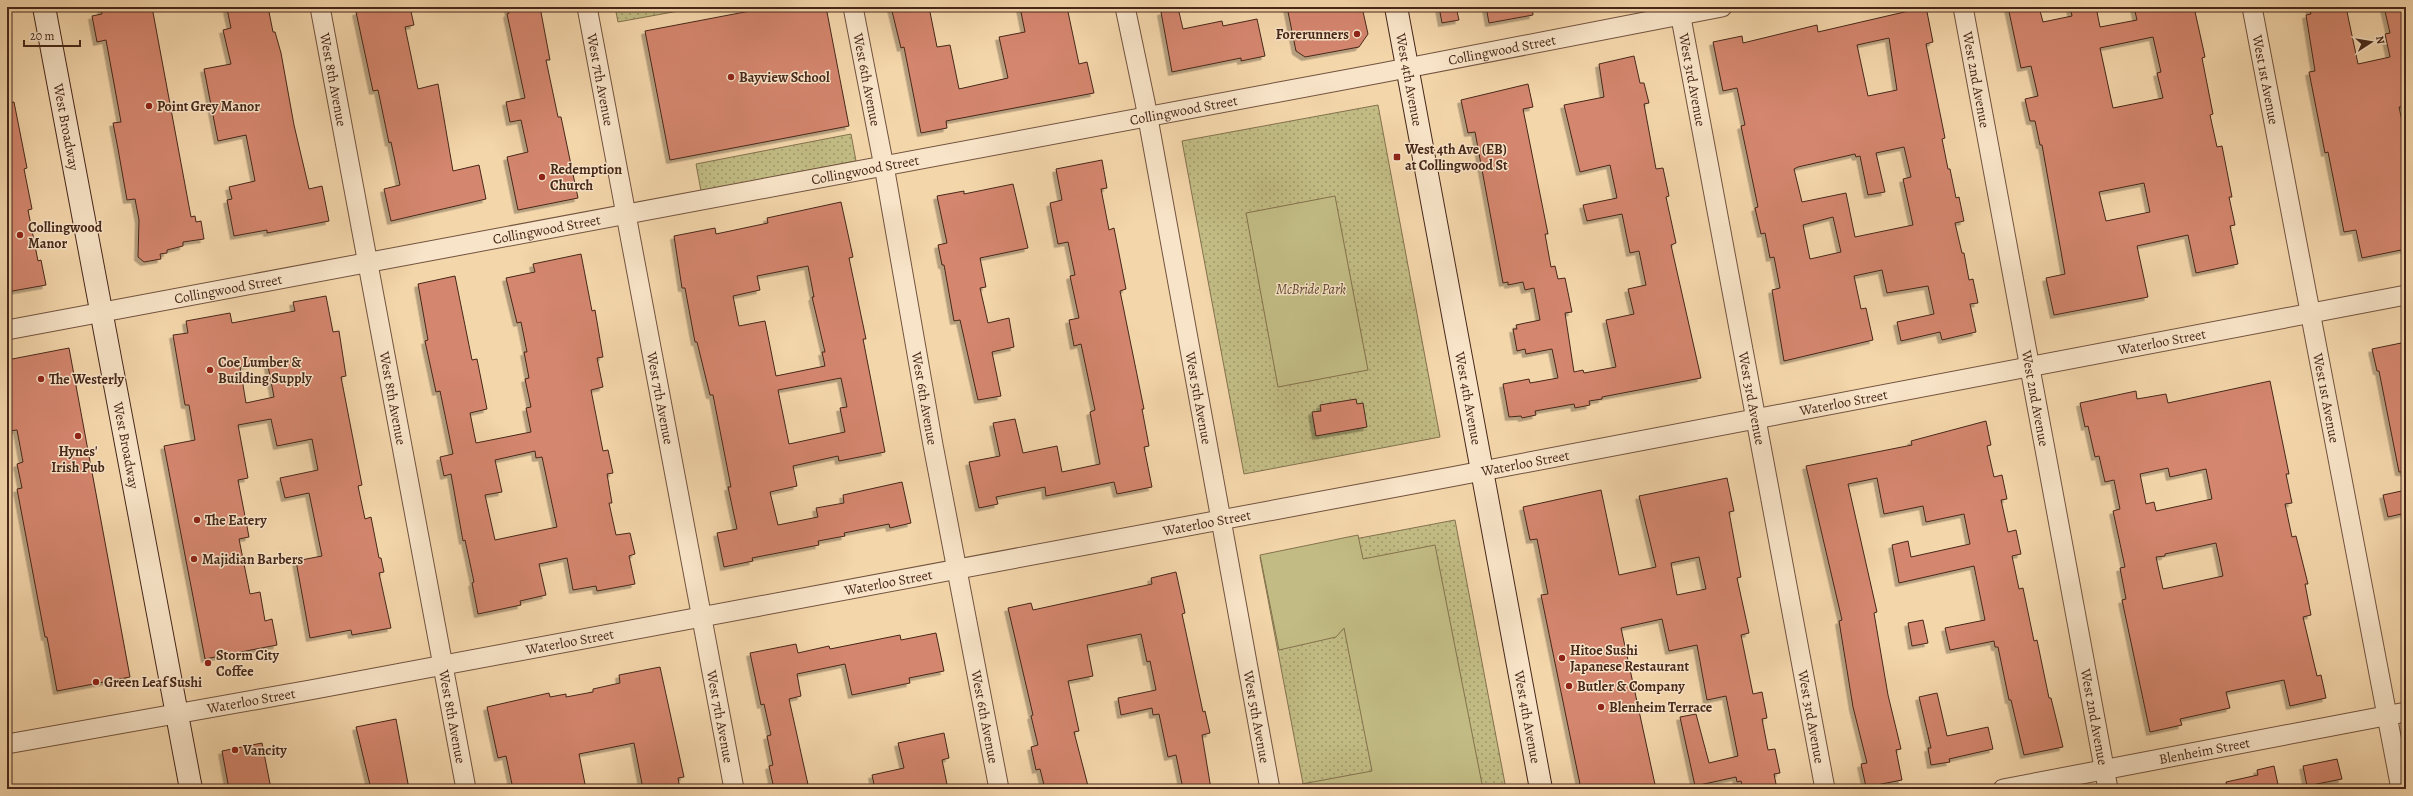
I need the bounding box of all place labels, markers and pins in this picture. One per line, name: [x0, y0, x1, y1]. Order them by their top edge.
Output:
place label: Forerunners: [1276, 25, 1349, 44]
marker: Forerunners: [1352, 29, 1362, 39]
place label: Bayview School: [739, 68, 830, 87]
marker: Bayview School: [726, 72, 736, 82]
place label: Point Grey Manor: [157, 97, 260, 116]
marker: Point Grey Manor: [144, 101, 154, 111]
place label: West 4th Ave (EB) at Collingwood St: [1404, 140, 1508, 175]
marker: West 4th Ave (EB) at Collingwood St: [1392, 152, 1402, 162]
place label: Redemption Church: [550, 160, 622, 195]
marker: Redemption Church: [537, 172, 547, 182]
place label: Collingwood Manor: [28, 218, 103, 253]
marker: Collingwood Manor: [15, 230, 25, 240]
place label: Coe Lumber & Building Supply: [218, 353, 312, 388]
marker: Coe Lumber & Building Supply: [205, 365, 215, 375]
place label: The Westerly: [49, 370, 124, 389]
marker: The Westerly: [36, 374, 46, 384]
marker: Hynes' Irish Pub: [73, 431, 83, 441]
place label: Hynes' Irish Pub: [51, 442, 105, 477]
place label: The Eatery: [205, 511, 267, 530]
marker: The Eatery: [192, 515, 202, 525]
place label: Majidian Barbers: [202, 550, 304, 569]
marker: Majidian Barbers: [189, 554, 199, 564]
place label: Hitoe Sushi Japanese Restaurant: [1570, 641, 1689, 676]
place label: Storm City Coffee: [216, 646, 279, 681]
marker: Hitoe Sushi Japanese Restaurant: [1557, 653, 1567, 663]
marker: Storm City Coffee: [203, 658, 213, 668]
place label: Green Leaf Sushi: [104, 673, 202, 692]
marker: Green Leaf Sushi: [91, 677, 101, 687]
place label: Butler & Company: [1577, 677, 1685, 696]
marker: Butler & Company: [1564, 681, 1574, 691]
place label: Blenheim Terrace: [1609, 698, 1713, 717]
marker: Blenheim Terrace: [1596, 702, 1606, 712]
place label: Vancity: [242, 741, 287, 760]
marker: Vancity: [230, 745, 240, 755]

